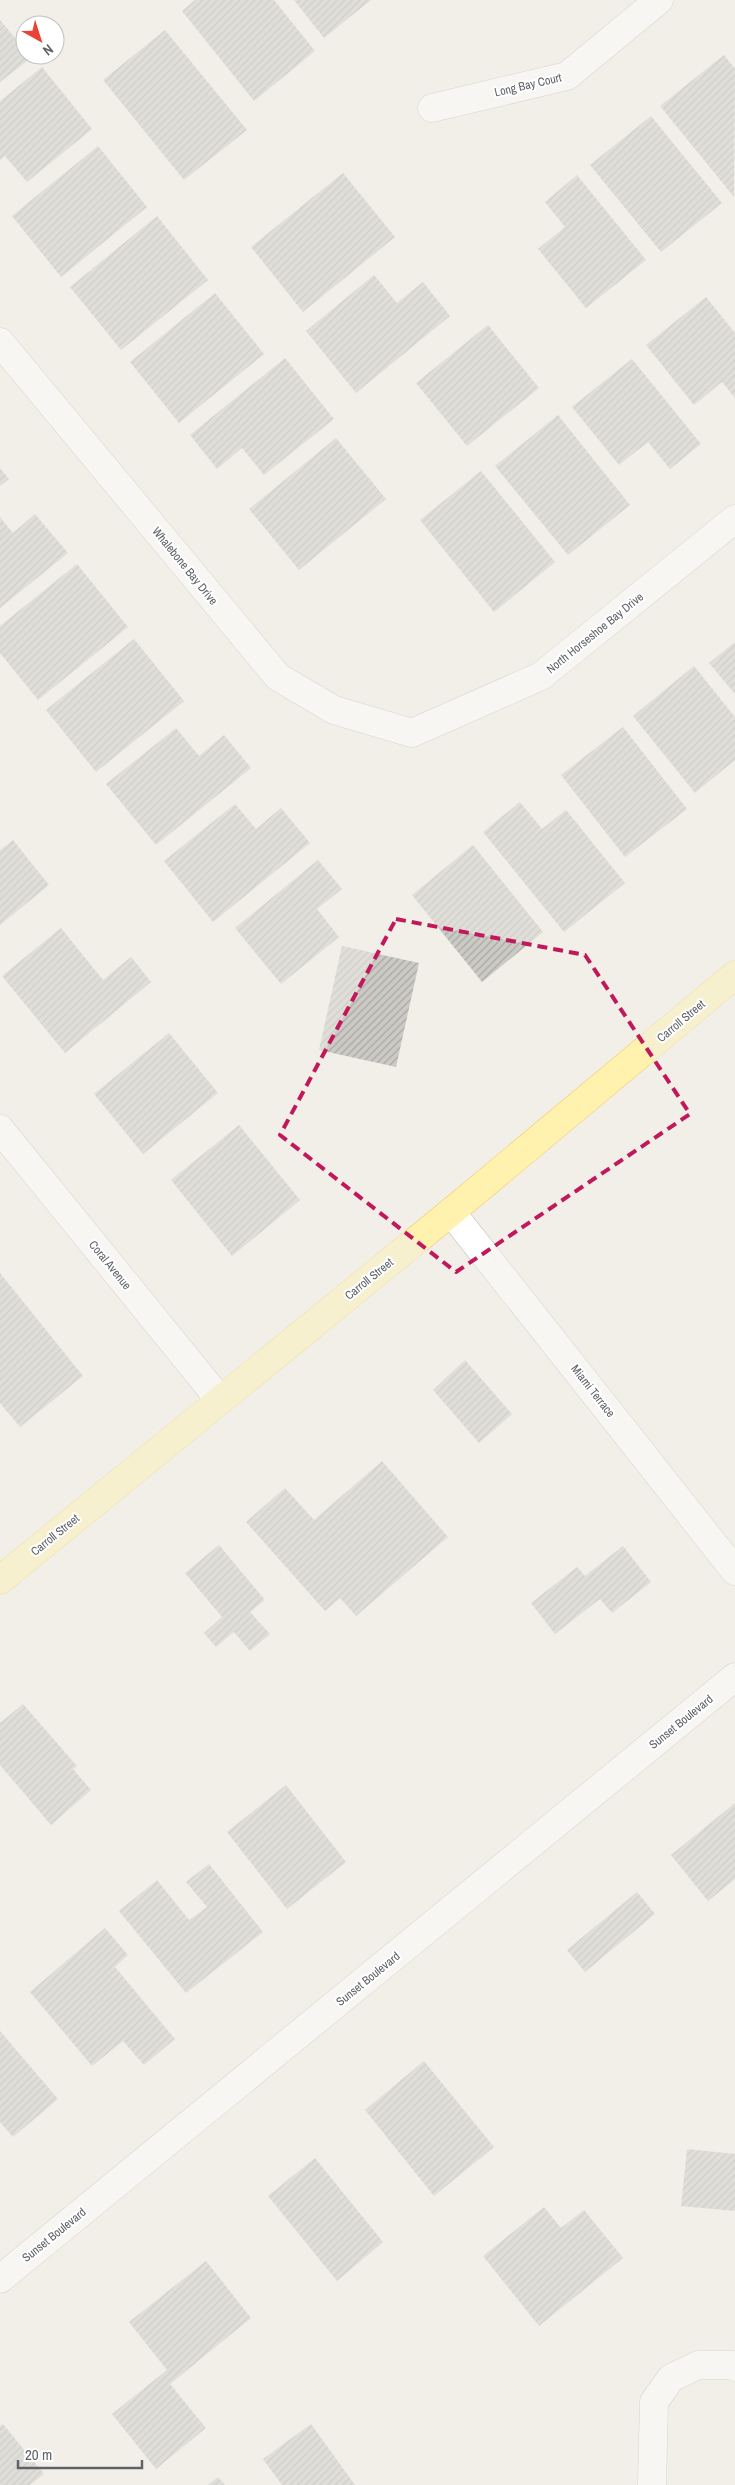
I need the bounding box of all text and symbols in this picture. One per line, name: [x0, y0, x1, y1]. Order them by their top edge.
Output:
north arrow: [15, 15, 65, 65]
text: N: [39, 40, 57, 60]
street label: Long Bay Court: [493, 69, 563, 100]
street label: Whalebone Bay Drive: [149, 524, 221, 608]
street label: North Horseshoe Bay Drive: [543, 589, 647, 677]
street label: Carroll Street: [654, 996, 709, 1046]
street label: Coral Avenue: [85, 1237, 135, 1293]
street label: Carroll Street: [341, 1254, 397, 1303]
street label: Miami Terrace: [567, 1361, 619, 1421]
street label: Carroll Street: [27, 1510, 83, 1559]
street label: Sunset Boulevard: [646, 1691, 716, 1753]
street label: Sunset Boulevard: [333, 1948, 403, 2010]
street label: Sunset Boulevard: [19, 2204, 89, 2266]
scale bar: [18, 2438, 141, 2470]
text: 20 m: [25, 2444, 52, 2465]

